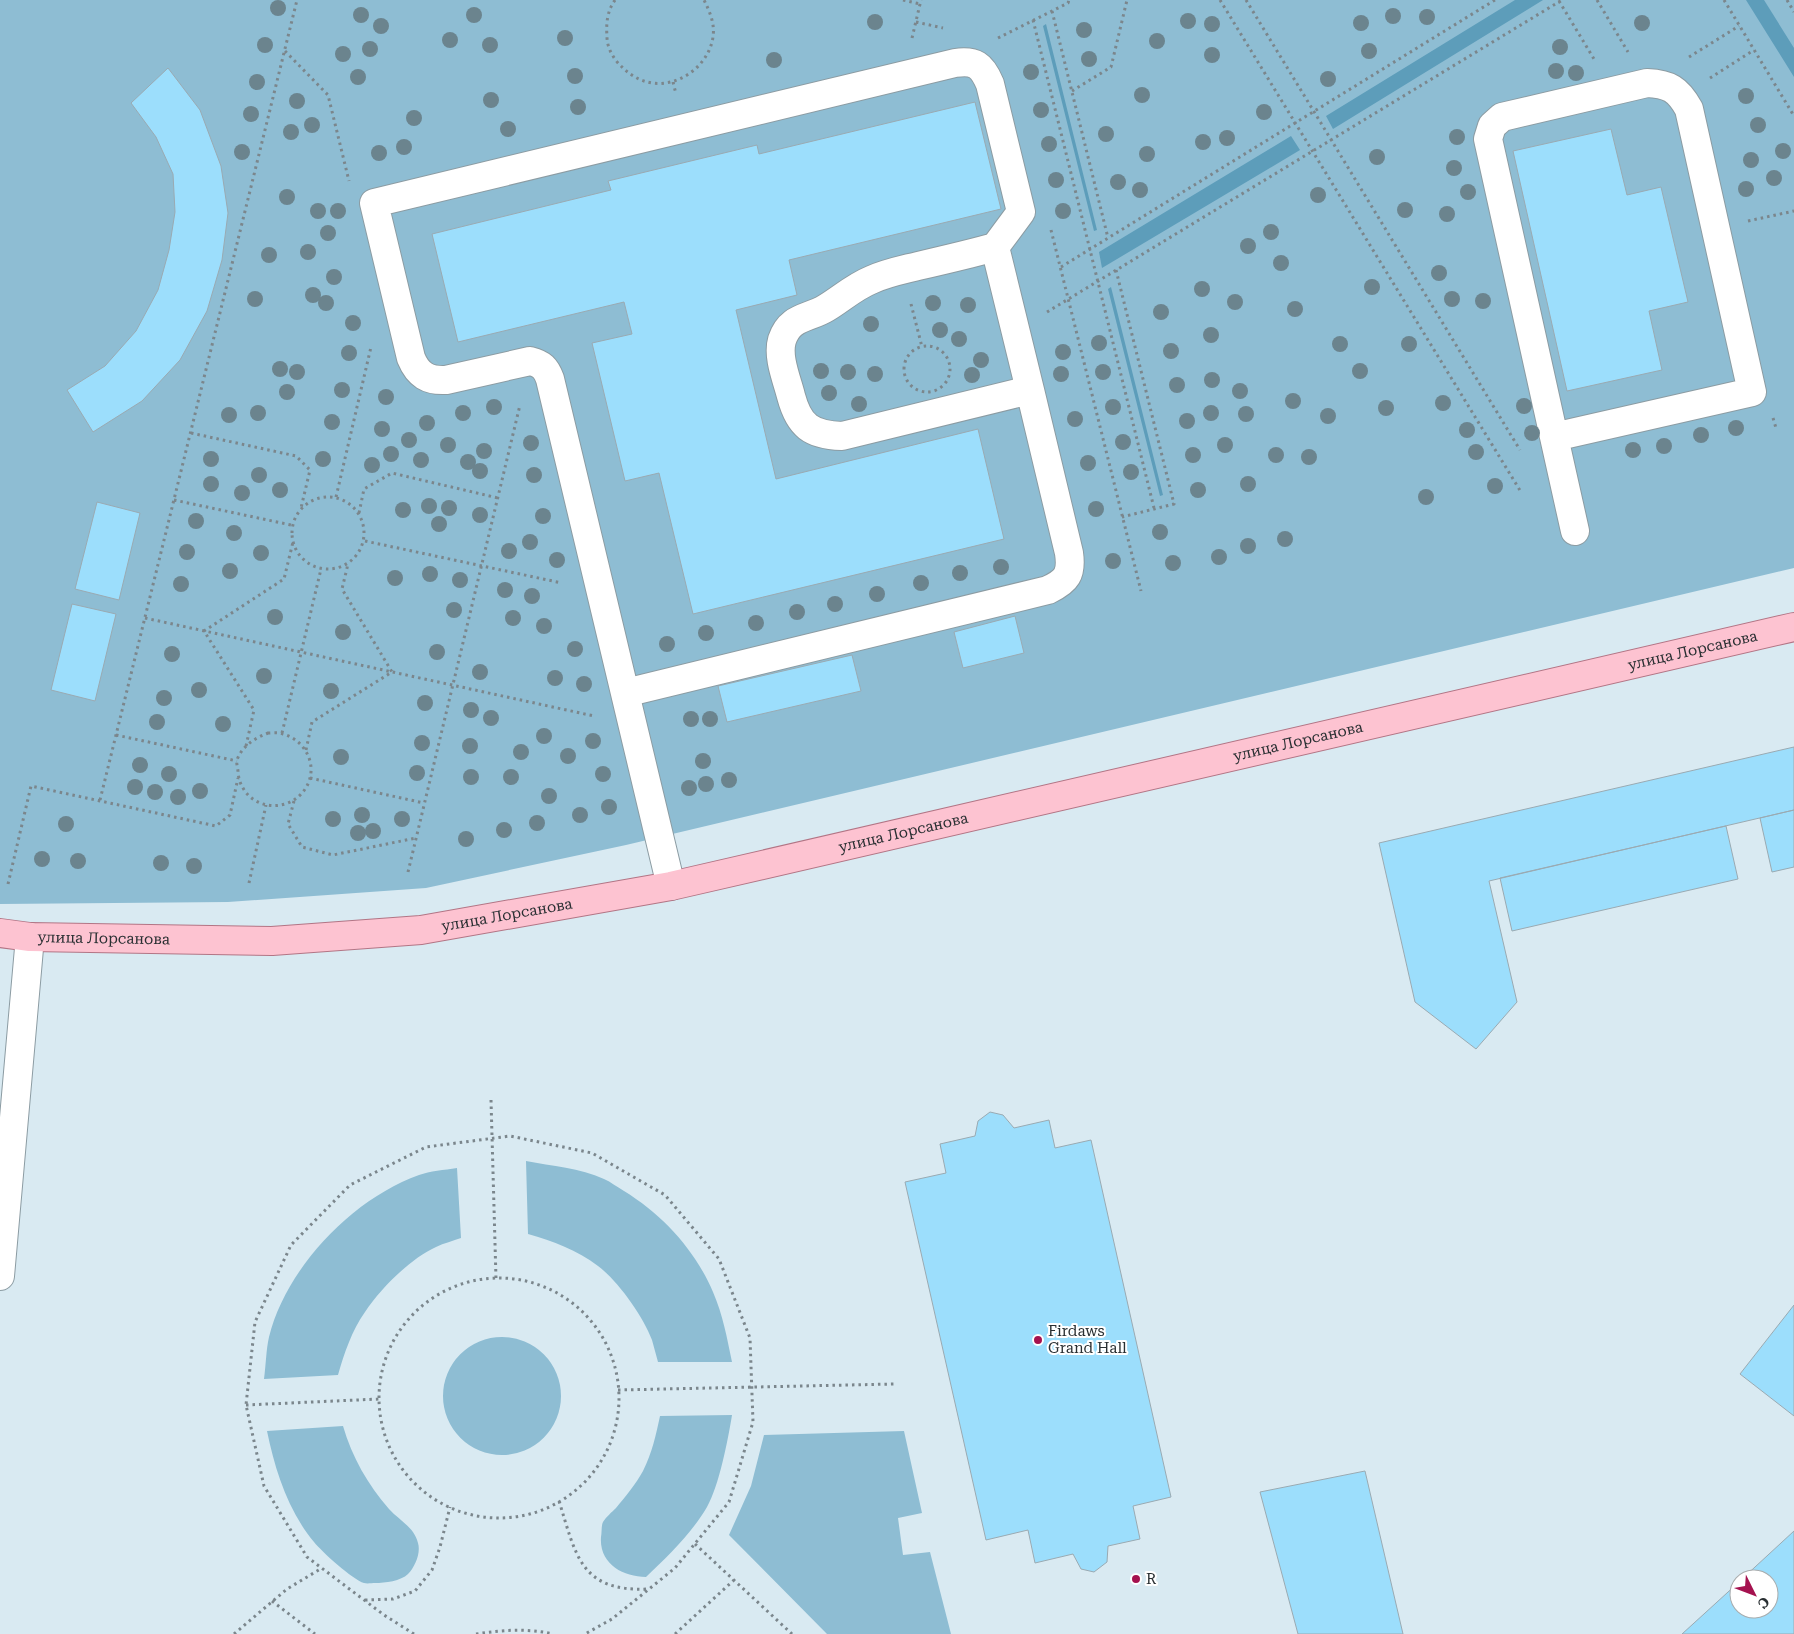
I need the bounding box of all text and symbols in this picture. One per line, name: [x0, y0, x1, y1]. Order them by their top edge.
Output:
street label: улица Лорсанова: [1626, 627, 1759, 674]
street label: улица Лорсанова: [1231, 718, 1365, 765]
street label: улица Лорсанова: [837, 809, 970, 856]
street label: улица Лорсанова: [440, 895, 574, 935]
street label: улица Лорсанова: [37, 928, 170, 948]
place label: Firdaws Grand Hall: [1048, 1322, 1127, 1357]
marker: Firdaws Grand Hall: [1032, 1334, 1044, 1346]
north arrow: [1729, 1569, 1779, 1619]
place label: R: [1146, 1570, 1157, 1588]
marker: R: [1130, 1573, 1142, 1585]
text: С: [1754, 1594, 1773, 1612]

